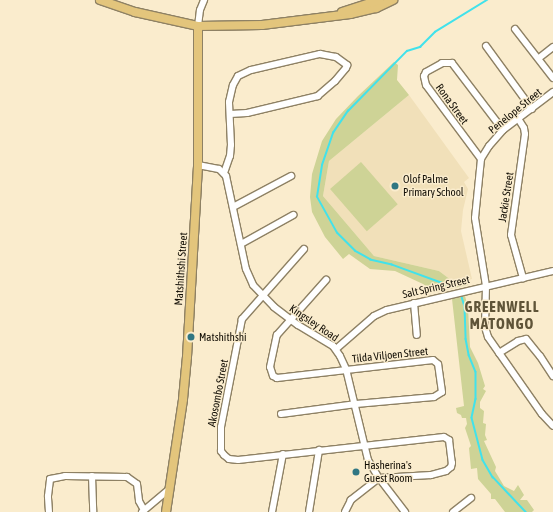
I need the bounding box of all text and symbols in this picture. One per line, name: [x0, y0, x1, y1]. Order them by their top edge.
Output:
street label: Rona Street: [433, 81, 471, 127]
street label: Penelope Street: [486, 86, 544, 136]
street label: Jackie Street: [496, 171, 516, 223]
place label: Olof Palme Primary School: [403, 173, 464, 199]
marker: Olof Palme Primary School: [390, 181, 400, 191]
street label: Matshithshi Street: [172, 232, 190, 306]
street label: Salt Spring Street: [401, 273, 471, 301]
district label: GREENWELL MATONGO: [465, 297, 539, 332]
street label: Kingsley Road: [287, 302, 341, 344]
place label: Matshithshi: [199, 330, 247, 344]
marker: Matshithshi: [186, 332, 196, 342]
street label: Tilda Viljoen Street: [351, 344, 429, 366]
street label: Akosombo Street: [205, 358, 231, 428]
place label: Hasherina's Guest Room: [364, 459, 412, 485]
marker: Hasherina's Guest Room: [351, 467, 361, 477]

